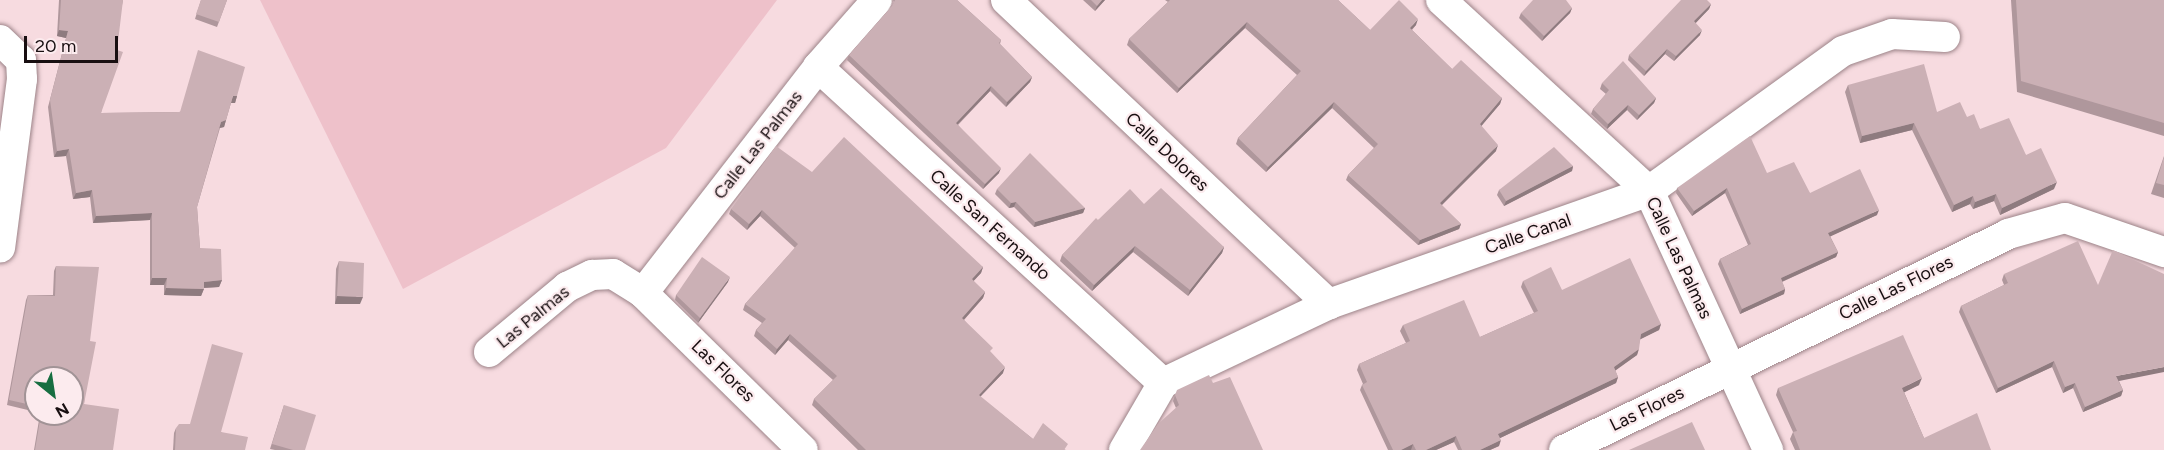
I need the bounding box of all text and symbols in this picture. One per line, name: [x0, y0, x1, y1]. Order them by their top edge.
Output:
scale bar: [27, 24, 122, 62]
text: 20 m: [35, 35, 76, 57]
street label: Calle Las Palmas: [709, 86, 807, 204]
street label: Calle Dolores: [1121, 108, 1213, 196]
street label: Calle San Fernando: [925, 165, 1055, 285]
street label: Calle Las Palmas: [1641, 194, 1717, 322]
street label: Calle Canal: [1482, 209, 1574, 259]
street label: Calle Las Flores: [1835, 251, 1957, 325]
street label: Las Palmas: [492, 281, 574, 353]
street label: Las Flores: [687, 335, 759, 407]
north arrow: [24, 366, 84, 426]
street label: Las Flores: [1606, 382, 1688, 436]
text: N: [52, 399, 72, 422]

